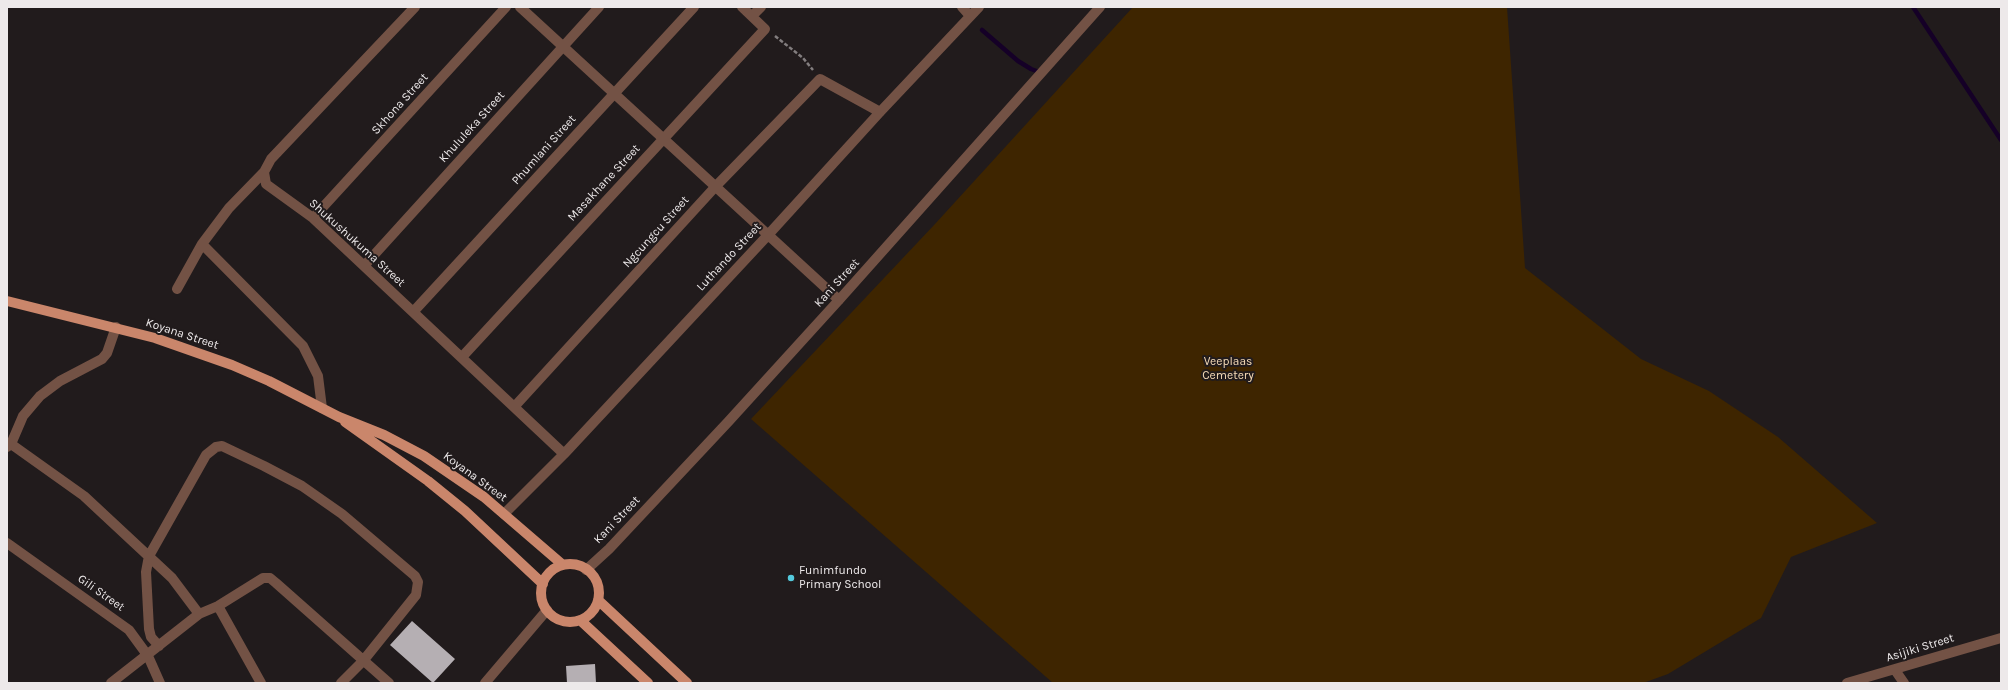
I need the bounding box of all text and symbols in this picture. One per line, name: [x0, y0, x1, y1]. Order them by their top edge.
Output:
street label: Skhona Street: [369, 70, 431, 138]
street label: Khululeka Street: [436, 88, 508, 166]
street label: Phumlani Street: [509, 112, 579, 188]
street label: Masakhane Street: [565, 142, 643, 224]
street label: Ngcungcu Street: [620, 193, 692, 271]
street label: Shukushukuma Street: [306, 196, 408, 290]
street label: Luthando Street: [694, 220, 764, 294]
street label: Kani Street: [811, 256, 863, 310]
street label: Koyana Street: [144, 315, 220, 353]
park label: Veeplaas Cemetery: [1202, 355, 1254, 383]
street label: Koyana Street: [440, 449, 510, 505]
street label: Kani Street: [591, 493, 643, 547]
place label: Funimfundo Primary School: [799, 564, 881, 592]
street label: Gili Street: [75, 572, 127, 614]
marker: Funimfundo Primary School: [786, 573, 796, 583]
street label: Asijiki Street: [1884, 631, 1956, 665]

